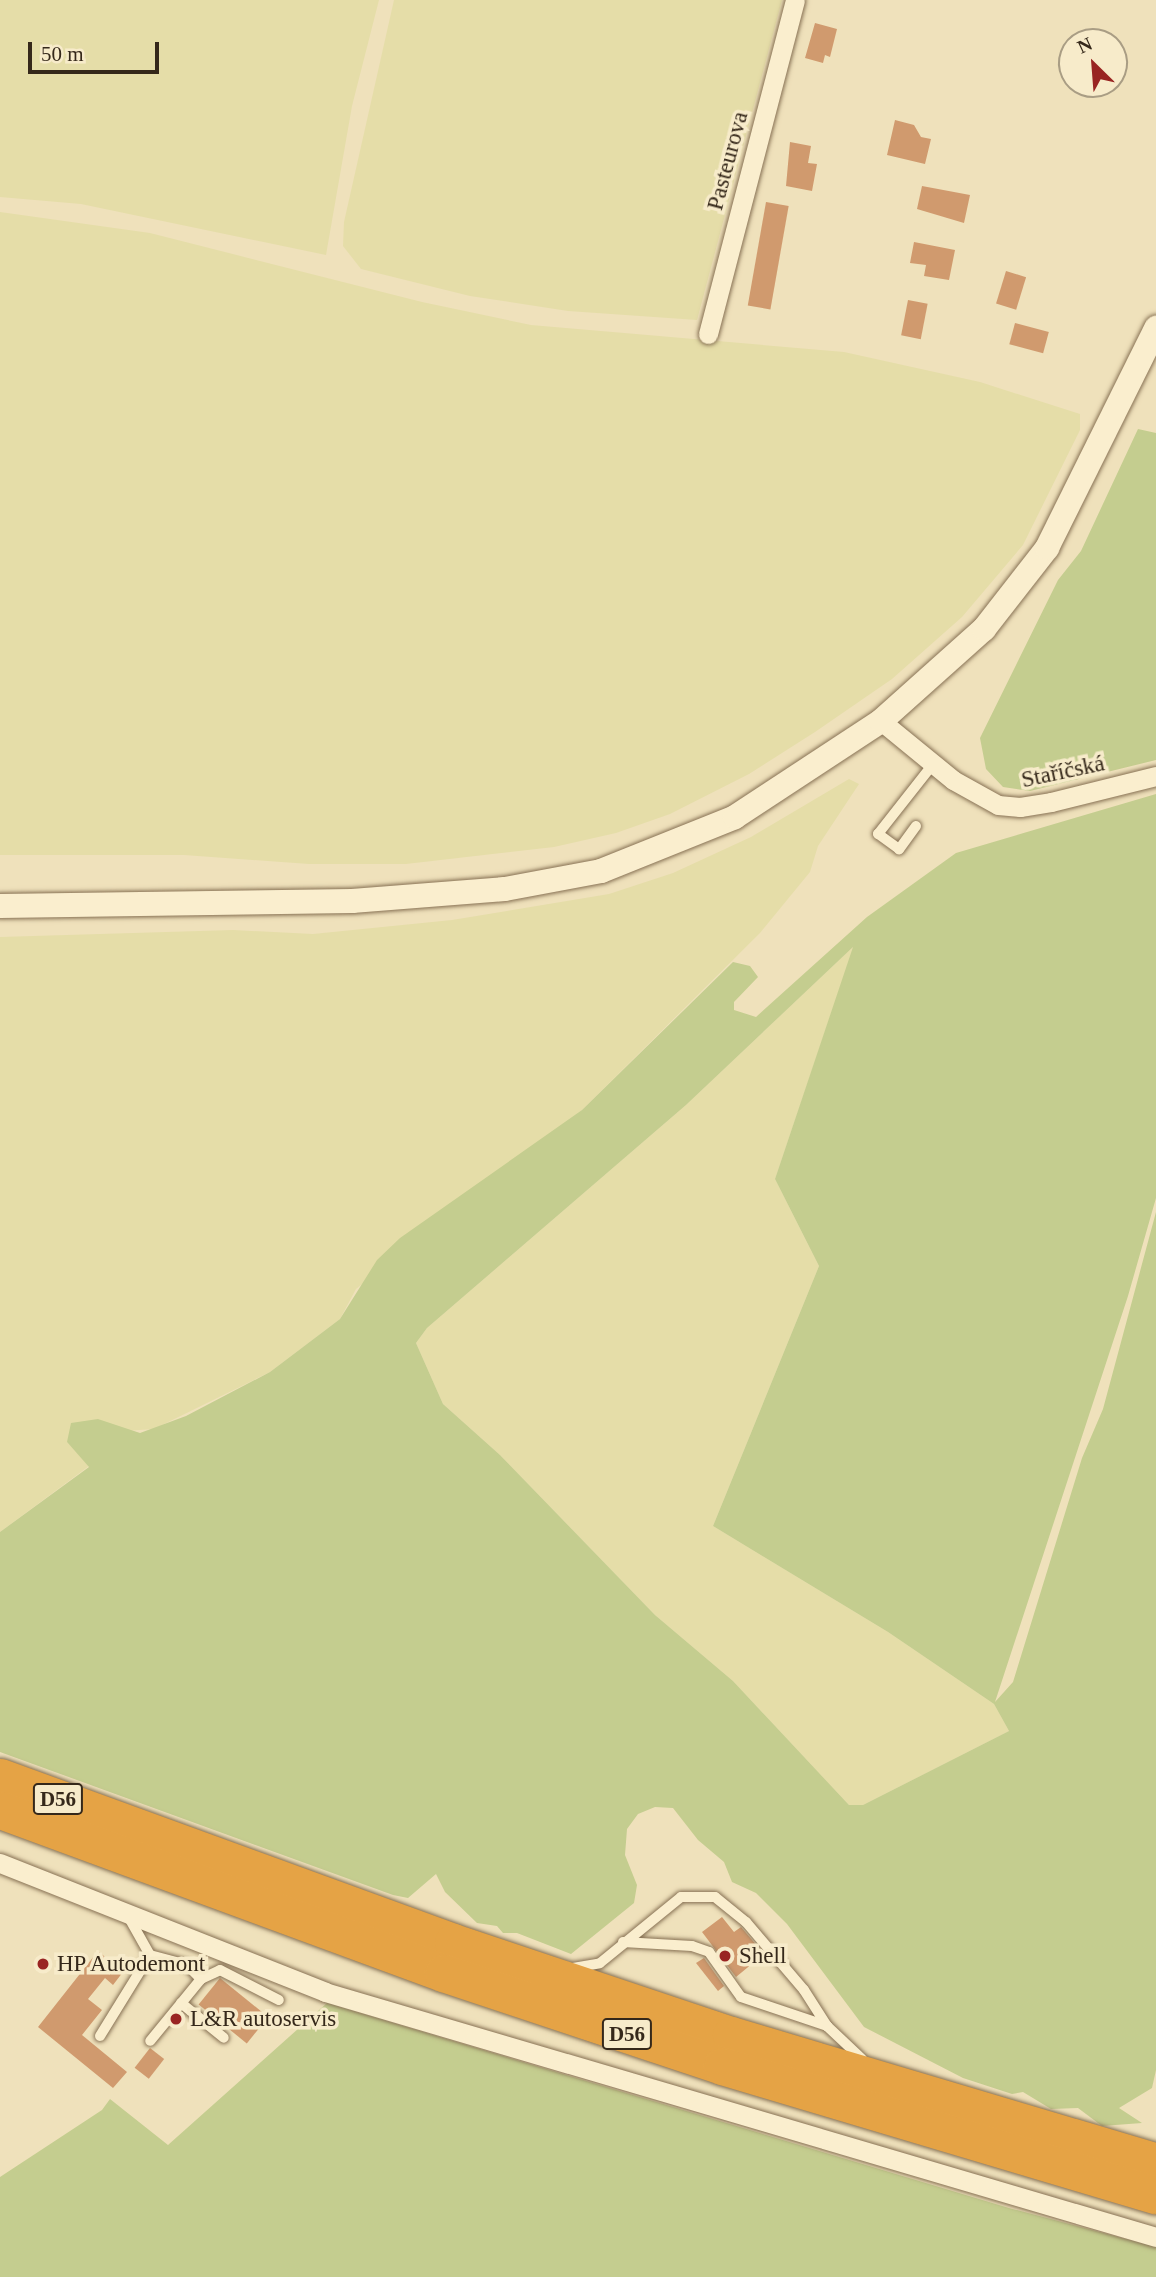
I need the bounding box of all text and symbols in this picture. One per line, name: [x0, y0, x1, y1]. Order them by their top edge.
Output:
scale bar: [32, 28, 163, 72]
north arrow: [1058, 28, 1128, 98]
text: N: [1074, 33, 1095, 58]
text: 50 m: [41, 42, 84, 66]
street label: Pasteurova: [702, 109, 754, 213]
street label: Staříčská: [1019, 750, 1107, 794]
road number: D56: [32, 1782, 84, 1816]
place label: Shell: [739, 1942, 786, 1970]
marker: Shell: [717, 1948, 733, 1964]
place label: HP Autodemont: [57, 1950, 207, 1978]
marker: HP Autodemont: [35, 1956, 51, 1972]
place label: L&R autoservis: [190, 2005, 336, 2033]
marker: L&R autoservis: [168, 2011, 184, 2027]
road number: D56: [601, 2016, 653, 2052]

